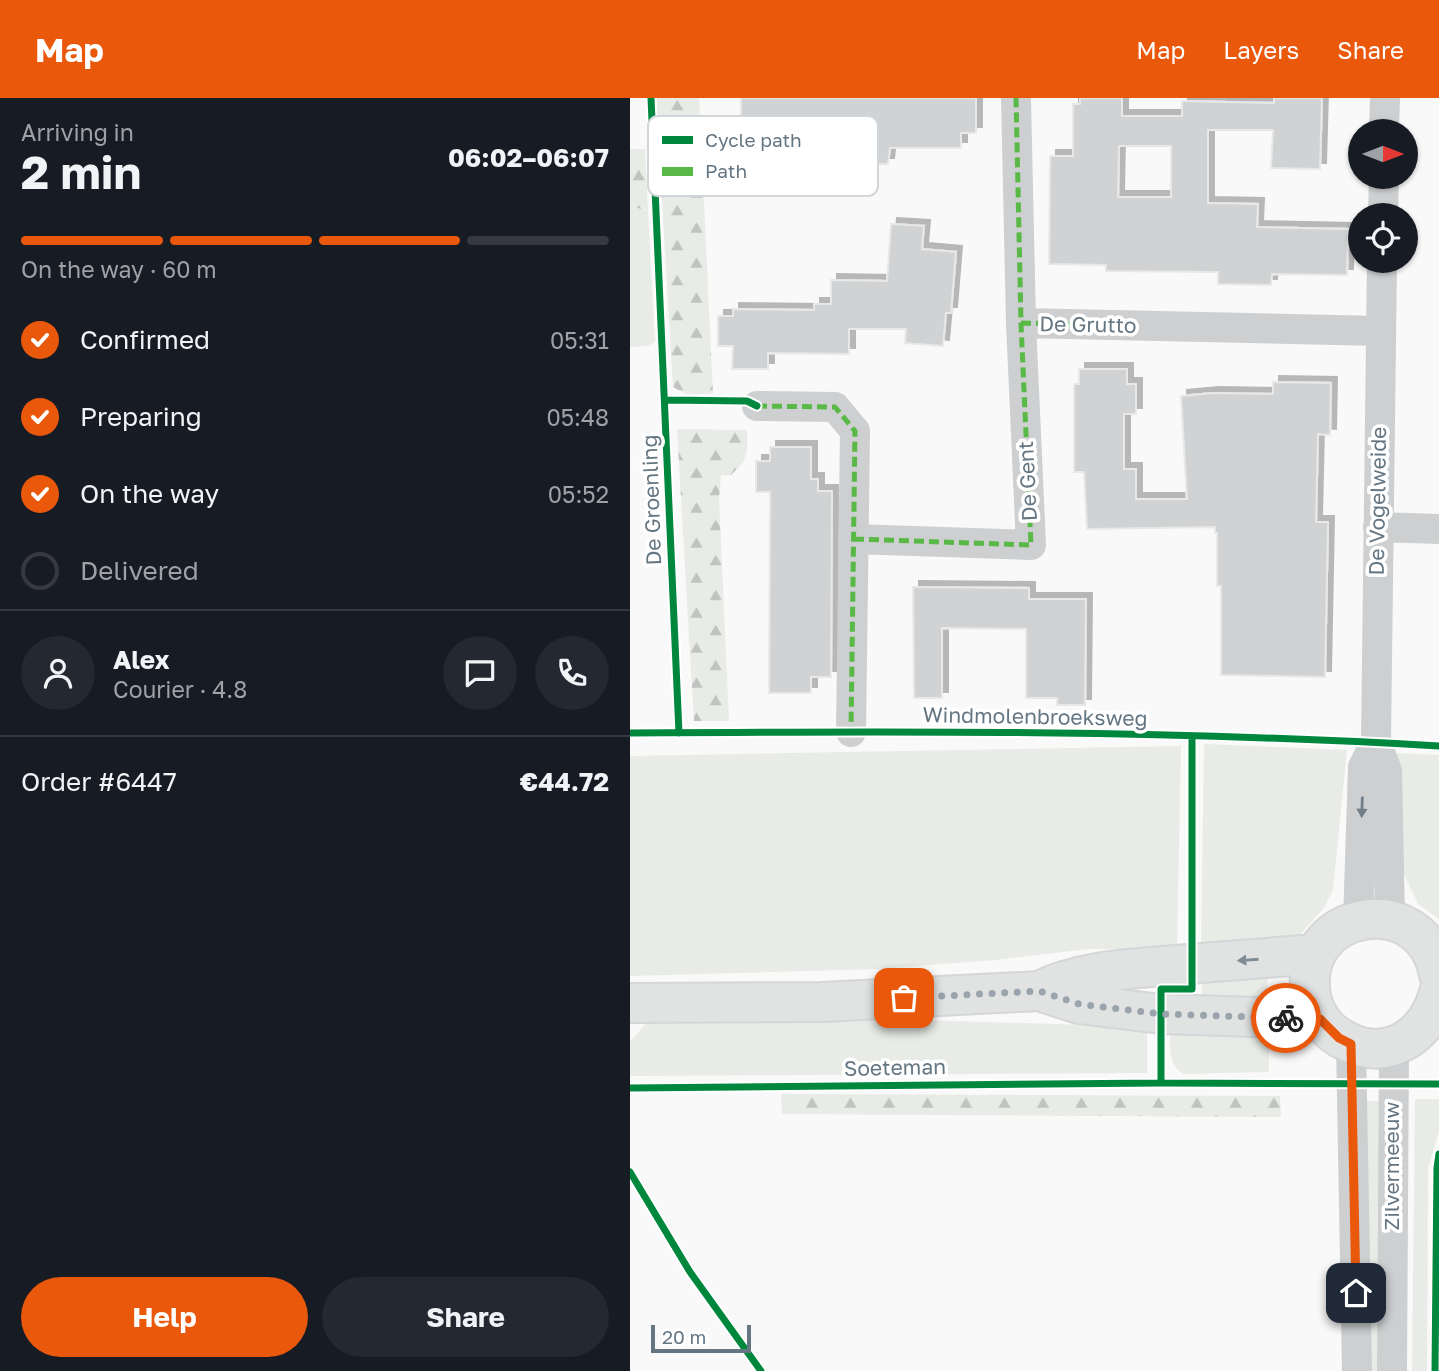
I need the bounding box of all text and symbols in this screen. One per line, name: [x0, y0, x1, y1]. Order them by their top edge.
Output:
text: Map: [35, 30, 104, 69]
text: Map: [1136, 35, 1185, 64]
text: Layers: [1223, 35, 1299, 64]
text: Share: [1337, 35, 1404, 64]
legend: [648, 116, 878, 196]
text: Arriving in: [21, 118, 134, 146]
north arrow: [1348, 119, 1418, 189]
map controls: [1348, 119, 1418, 273]
text: Cycle path: [705, 128, 802, 151]
text: 06:02–06:07: [448, 142, 609, 173]
text: 2 min: [21, 144, 141, 199]
text: Path: [705, 159, 747, 182]
button: locate: [1348, 203, 1418, 273]
text: On the way · 60 m: [21, 255, 217, 283]
street label: De Grutto: [1039, 310, 1137, 338]
icon: check: [21, 321, 59, 359]
text: Confirmed: [80, 324, 210, 355]
text: 05:31: [550, 326, 609, 354]
icon: check: [21, 398, 59, 436]
text: Preparing: [80, 401, 202, 432]
text: 05:48: [546, 403, 609, 431]
street label: De Vogelweide: [1363, 426, 1391, 576]
street label: De Groenling: [636, 434, 666, 566]
street label: De Gent: [1012, 440, 1042, 522]
icon: check: [21, 475, 59, 513]
text: On the way: [80, 478, 219, 509]
text: 05:52: [548, 480, 609, 508]
text: Delivered: [80, 555, 199, 586]
button: person: [21, 636, 95, 710]
button: chat: [443, 636, 517, 710]
button: phone: [535, 636, 609, 710]
text: Alex: [113, 644, 170, 675]
text: Courier · 4.8: [113, 675, 247, 703]
street label: Windmolenbroeksweg: [922, 701, 1148, 731]
text: Order #6447: [21, 766, 177, 797]
text: €44.72: [520, 766, 609, 797]
one-way arrow: [1356, 796, 1367, 818]
one-way arrow: [1237, 955, 1259, 966]
pin: [874, 968, 934, 1028]
icon: bag: [885, 979, 923, 1017]
courier: [1251, 983, 1321, 1053]
icon: bike: [1267, 999, 1305, 1037]
street label: Soeteman: [844, 1053, 946, 1081]
street label: Zilvermeeuw: [1378, 1102, 1404, 1230]
pin: [1326, 1263, 1386, 1323]
icon: home: [1337, 1274, 1375, 1312]
button: Help: [21, 1277, 308, 1357]
button: Share: [322, 1277, 609, 1357]
scale bar: [651, 1322, 751, 1354]
text: 20 m: [662, 1325, 706, 1348]

